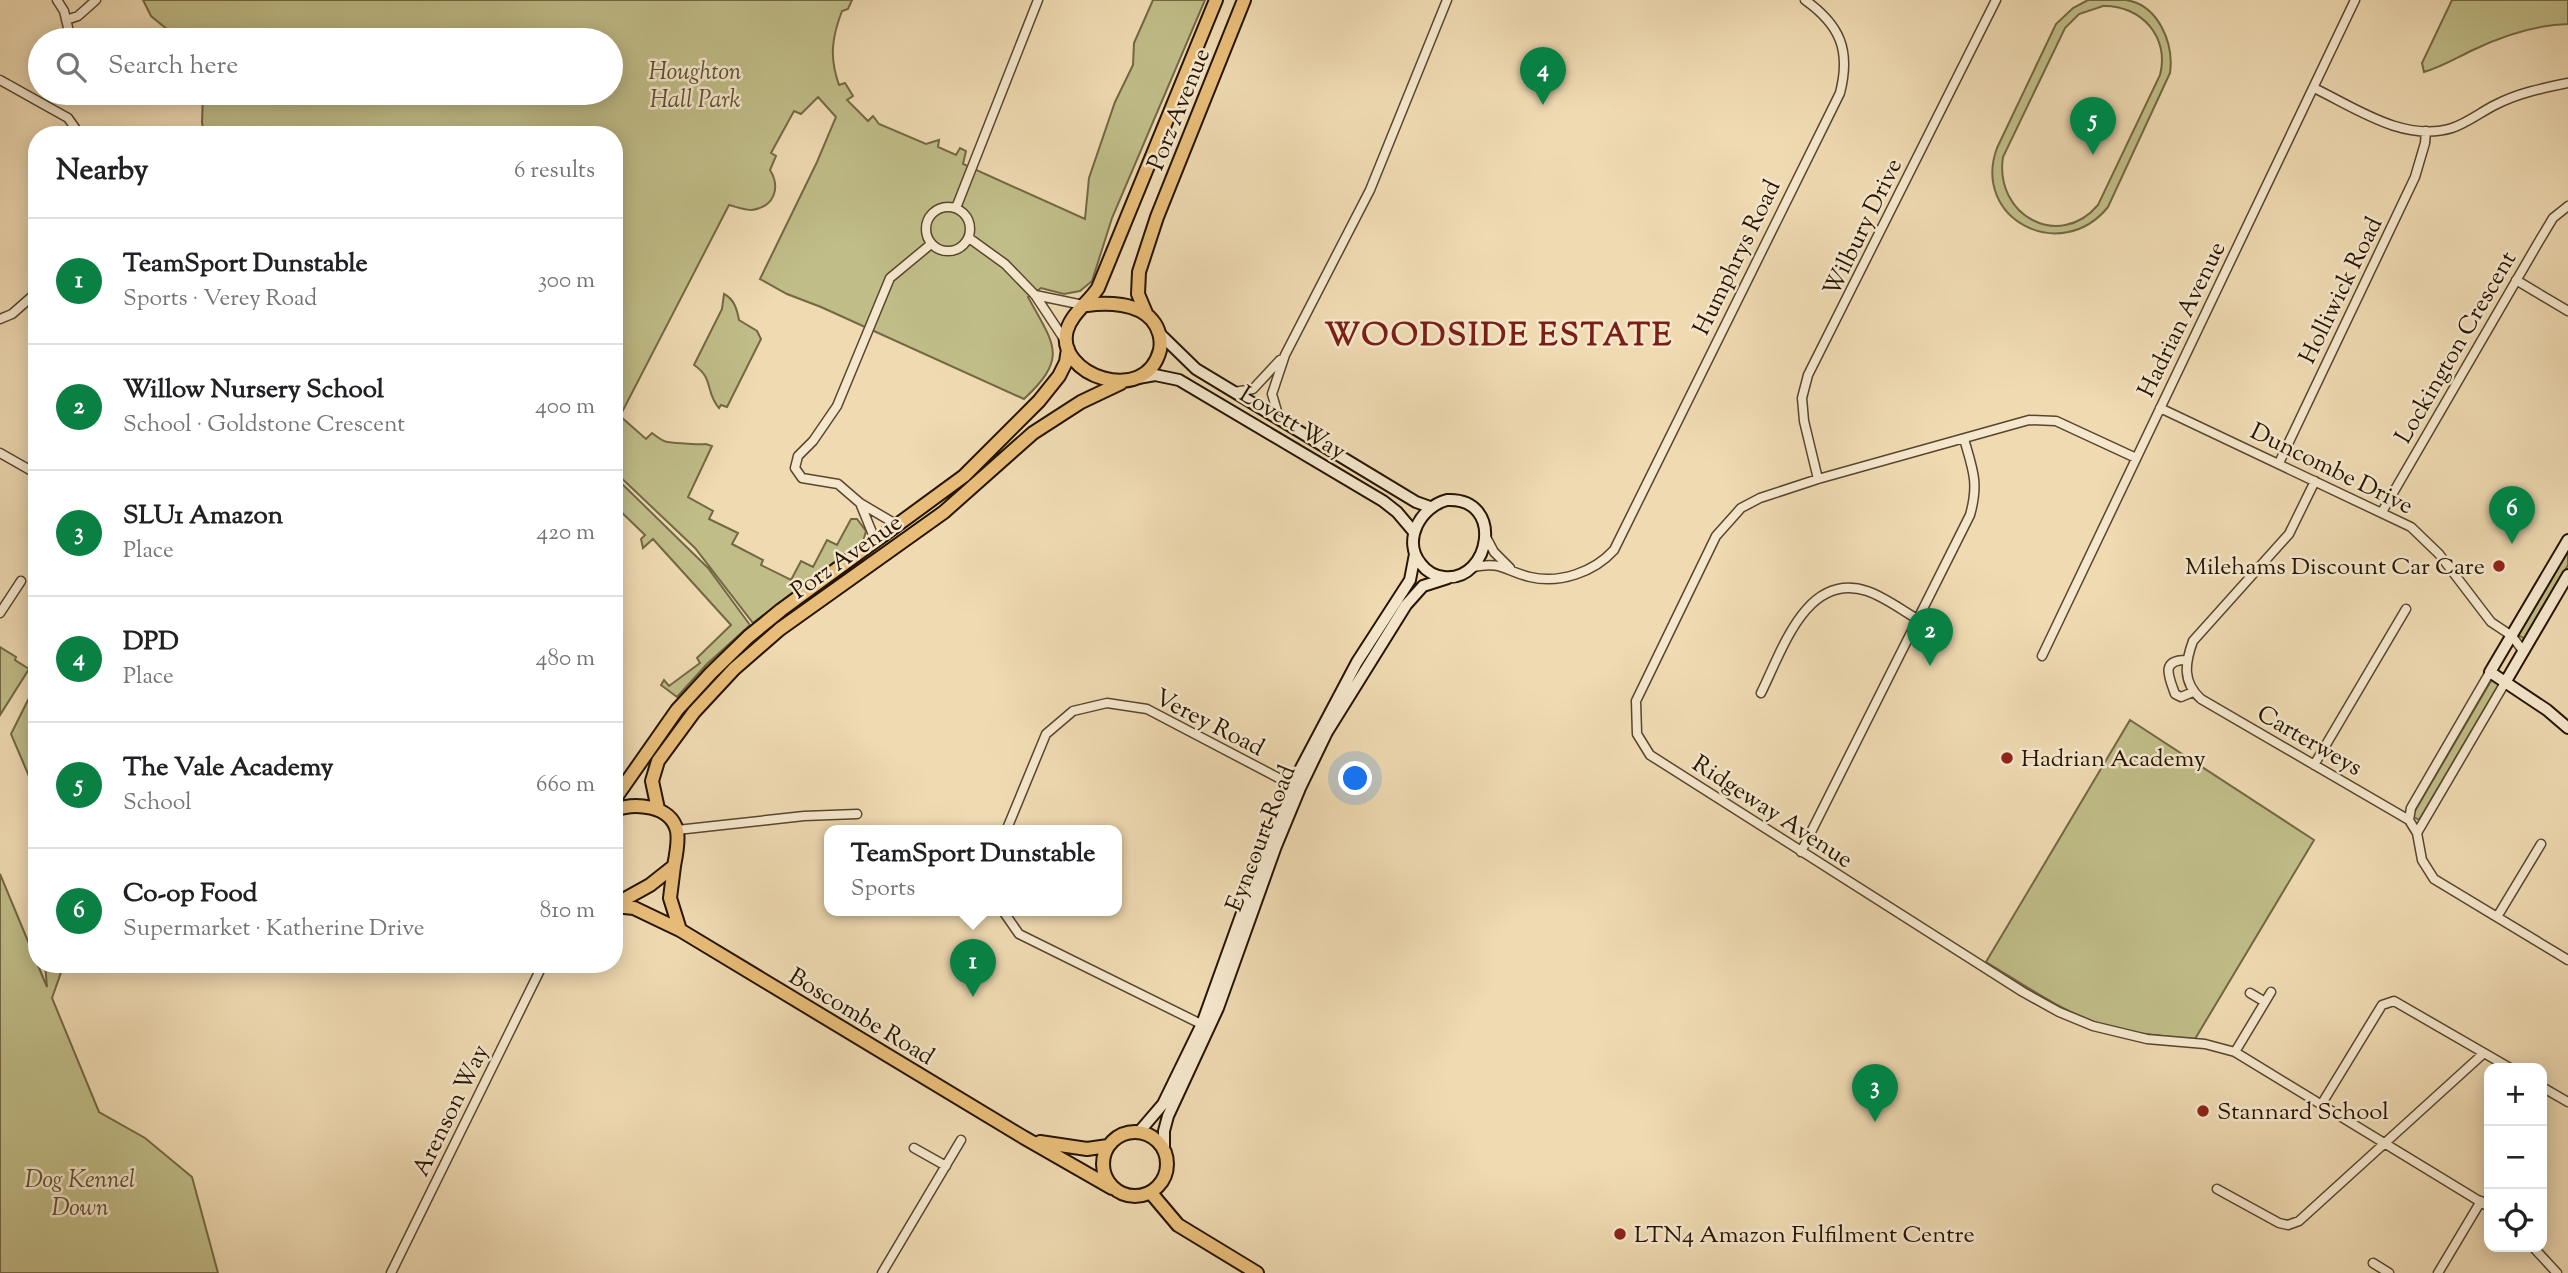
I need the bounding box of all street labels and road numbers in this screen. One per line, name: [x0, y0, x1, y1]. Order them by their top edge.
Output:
street label: Porz Avenue: [1140, 44, 1220, 176]
street label: Wilbury Drive: [1816, 153, 1912, 303]
street label: Humphrys Road: [1685, 174, 1790, 341]
street label: Holliwick Road: [2292, 211, 2392, 370]
street label: Hadrian Avenue: [2130, 236, 2235, 403]
street label: Lockington Crescent: [2388, 245, 2526, 451]
street label: Lovett Way: [1232, 378, 1352, 469]
street label: Duncombe Drive: [2244, 416, 2418, 524]
street label: Porz Avenue: [785, 507, 910, 609]
street label: Verey Road: [1148, 682, 1270, 766]
street label: Carterweys: [2250, 698, 2368, 786]
street label: Ridgeway Avenue: [1685, 748, 1859, 877]
street label: Eyncourt Road: [1218, 760, 1306, 917]
street label: Boscombe Road: [782, 961, 941, 1075]
street label: Arenson Way: [405, 1039, 498, 1183]

